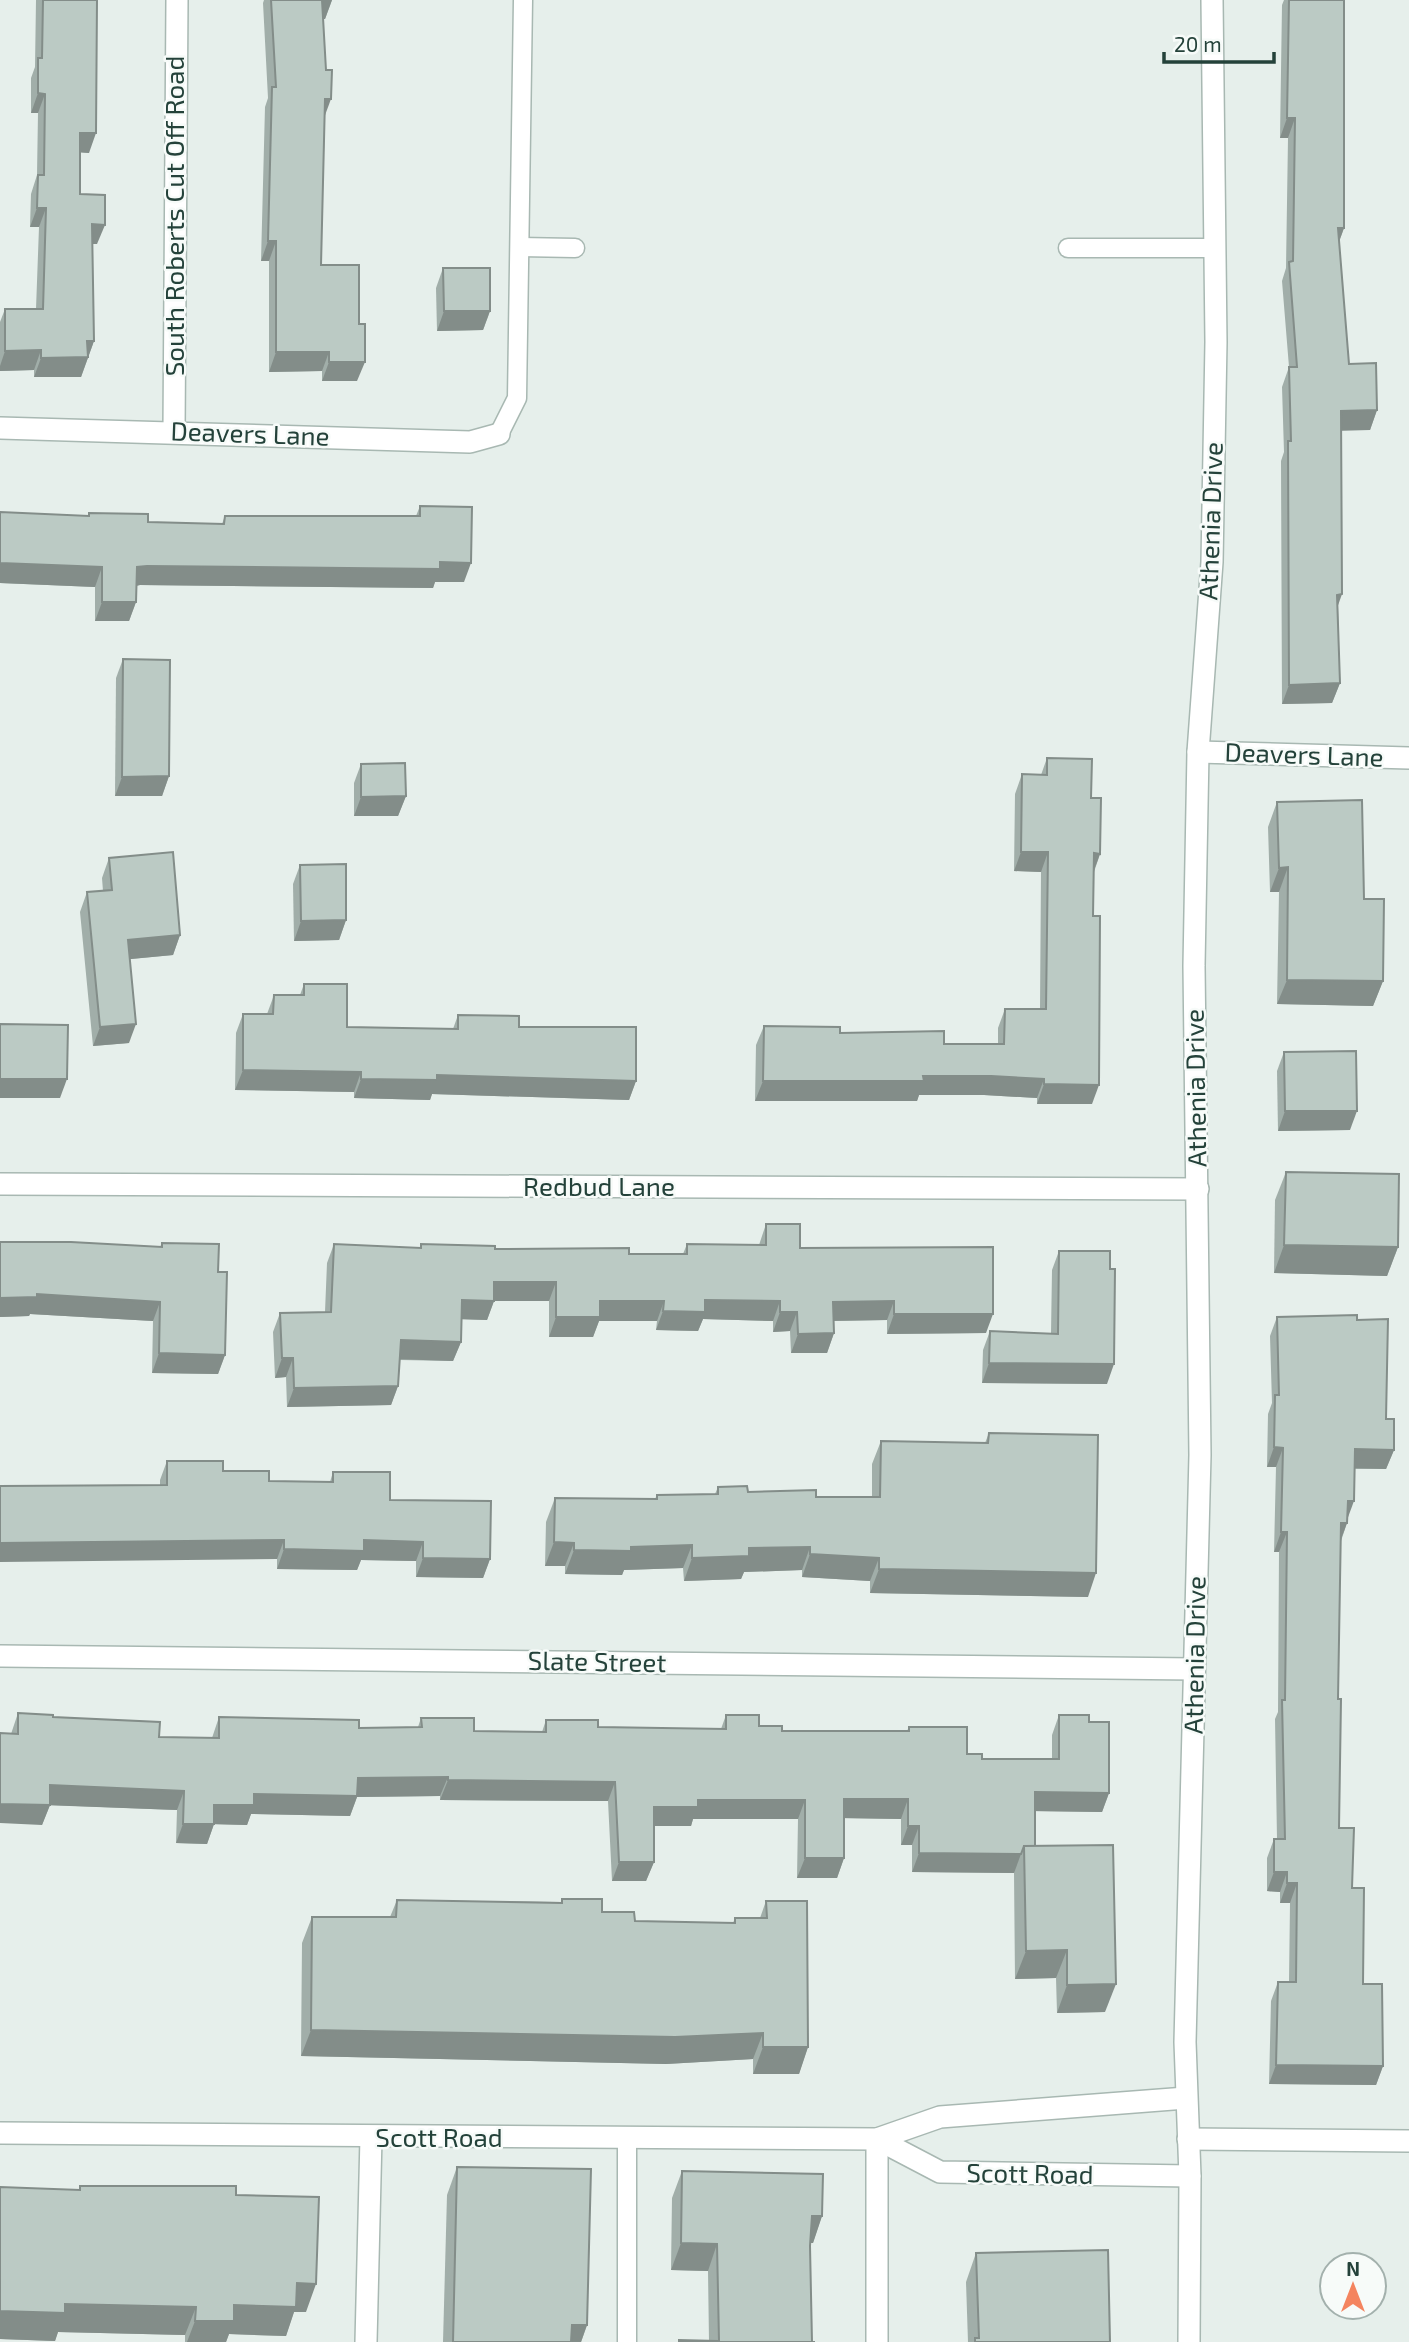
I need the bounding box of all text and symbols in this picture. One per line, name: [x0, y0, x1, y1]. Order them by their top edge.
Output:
scale bar: [1164, 21, 1274, 65]
text: 20 m: [1174, 31, 1222, 56]
street label: South Roberts Cut Off Road: [158, 56, 189, 376]
street label: Deavers Lane: [170, 414, 330, 451]
street label: Athenia Drive: [1191, 441, 1228, 601]
street label: Deavers Lane: [1224, 735, 1384, 772]
street label: Athenia Drive: [1178, 1009, 1211, 1167]
street label: Redbud Lane: [523, 1170, 675, 1201]
street label: Athenia Drive: [1177, 1576, 1210, 1734]
street label: Slate Street: [528, 1644, 667, 1677]
street label: Scott Road: [375, 2121, 503, 2152]
street label: Scott Road: [966, 2156, 1094, 2189]
north arrow: [1318, 2251, 1388, 2321]
text: N: [1346, 2257, 1360, 2280]

